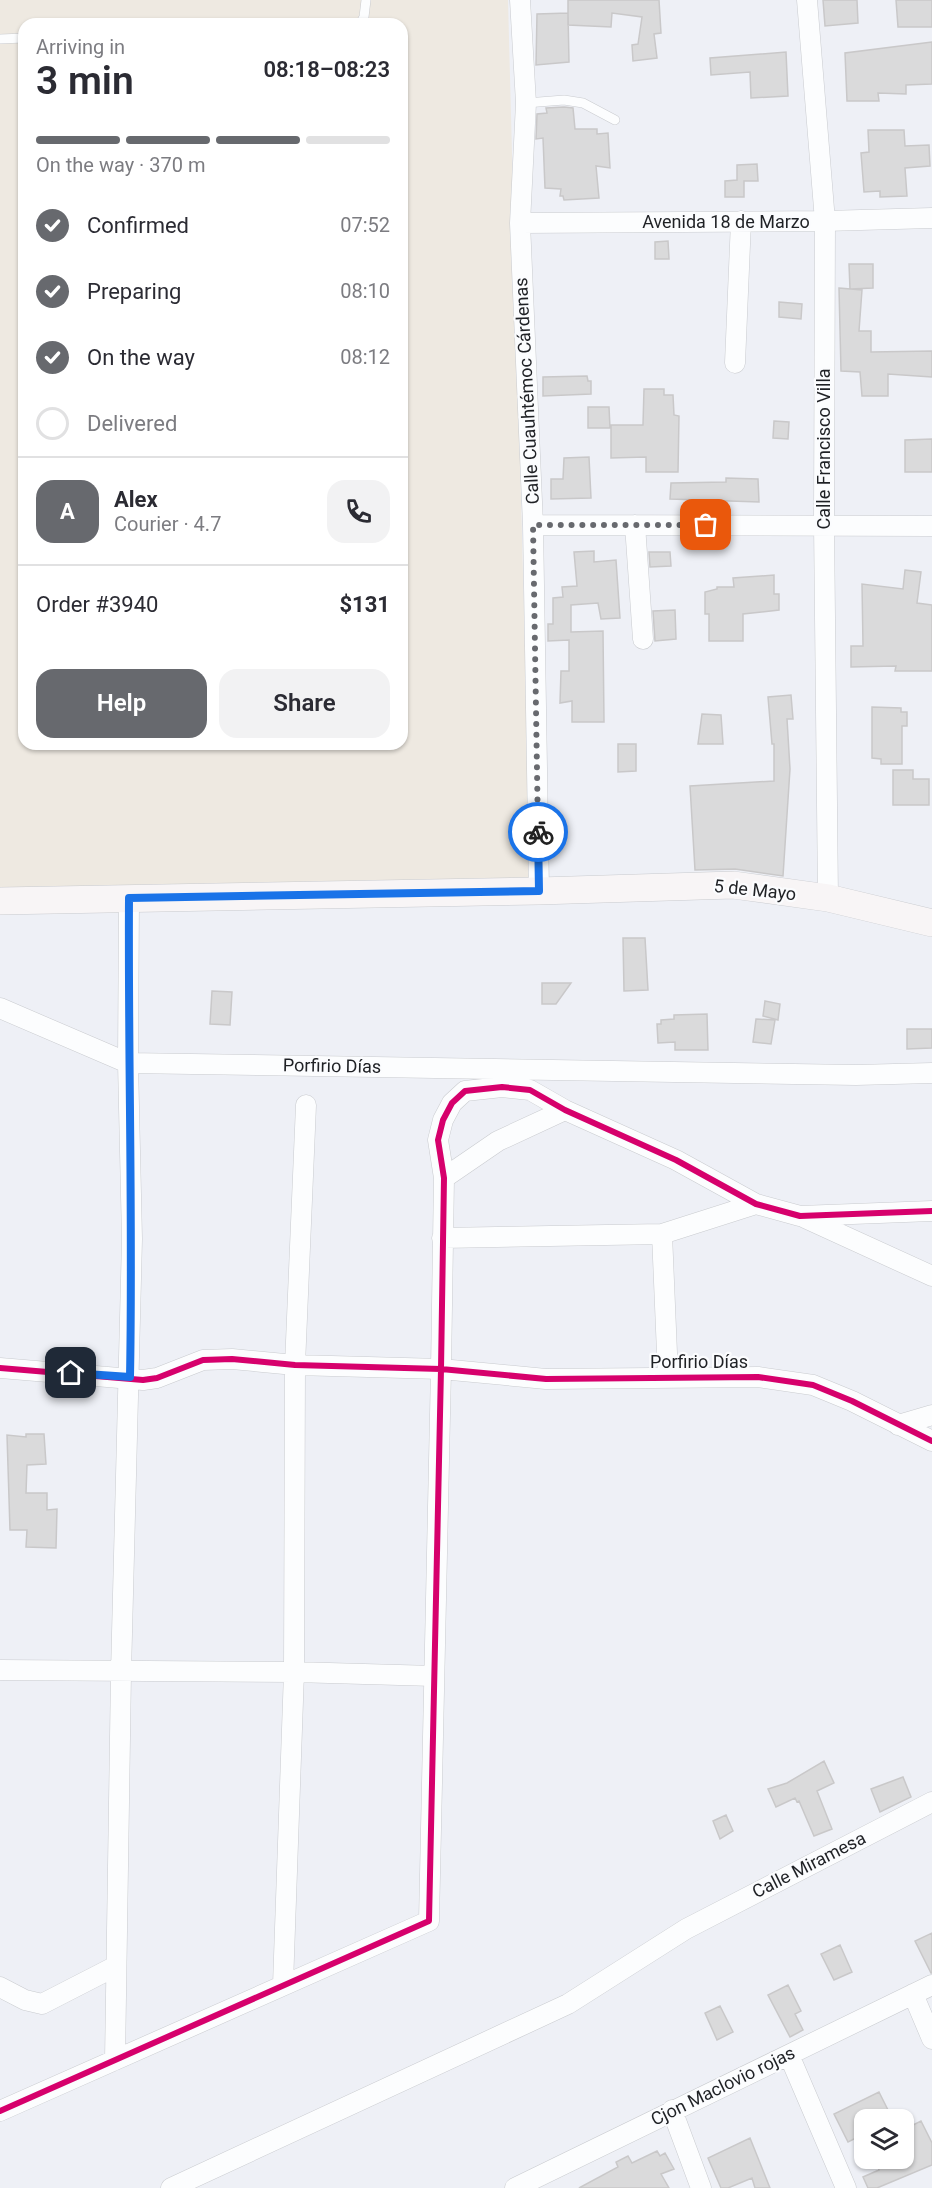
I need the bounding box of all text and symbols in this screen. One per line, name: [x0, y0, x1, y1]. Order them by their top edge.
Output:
text: Arriving in: [36, 35, 125, 59]
text: 08:18–08:23: [263, 57, 390, 82]
text: 3 min: [36, 58, 134, 104]
text: On the way · 370 m: [36, 153, 205, 177]
icon: check: [36, 209, 69, 242]
street label: Avenida 18 de Marzo: [642, 211, 810, 232]
text: Confirmed: [87, 213, 189, 238]
text: 07:52: [340, 213, 390, 237]
icon: check: [36, 275, 69, 308]
street label: Calle Cuauhtémoc Cárdenas: [510, 277, 543, 505]
text: Preparing: [87, 279, 181, 304]
text: 08:10: [340, 279, 390, 303]
icon: check: [36, 341, 69, 374]
text: On the way: [87, 345, 195, 370]
text: 08:12: [340, 345, 390, 369]
street label: Calle Francisco Villa: [813, 368, 834, 530]
text: Delivered: [87, 411, 177, 436]
button: phone: [327, 480, 390, 543]
text: Alex: [114, 487, 158, 512]
text: A: [60, 499, 75, 524]
pin: [680, 499, 731, 550]
icon: bag: [689, 508, 722, 541]
text: Courier · 4.7: [114, 512, 221, 536]
text: Order #3940: [36, 592, 158, 617]
text: $131: [340, 592, 390, 617]
button: Help: [36, 669, 207, 738]
button: Share: [219, 669, 390, 738]
courier: [508, 802, 568, 862]
icon: bike: [522, 816, 555, 849]
street label: 5 de Mayo: [713, 875, 797, 904]
street label: Porfirio Días: [283, 1054, 381, 1077]
pin: [45, 1347, 96, 1398]
street label: Porfirio Días: [650, 1351, 748, 1372]
icon: home: [54, 1356, 87, 1389]
street label: Calle Miramesa: [749, 1827, 869, 1902]
street label: Cjon Maclovio rojas: [647, 2042, 798, 2130]
map controls: [854, 2109, 914, 2169]
button: layers: [854, 2109, 914, 2169]

